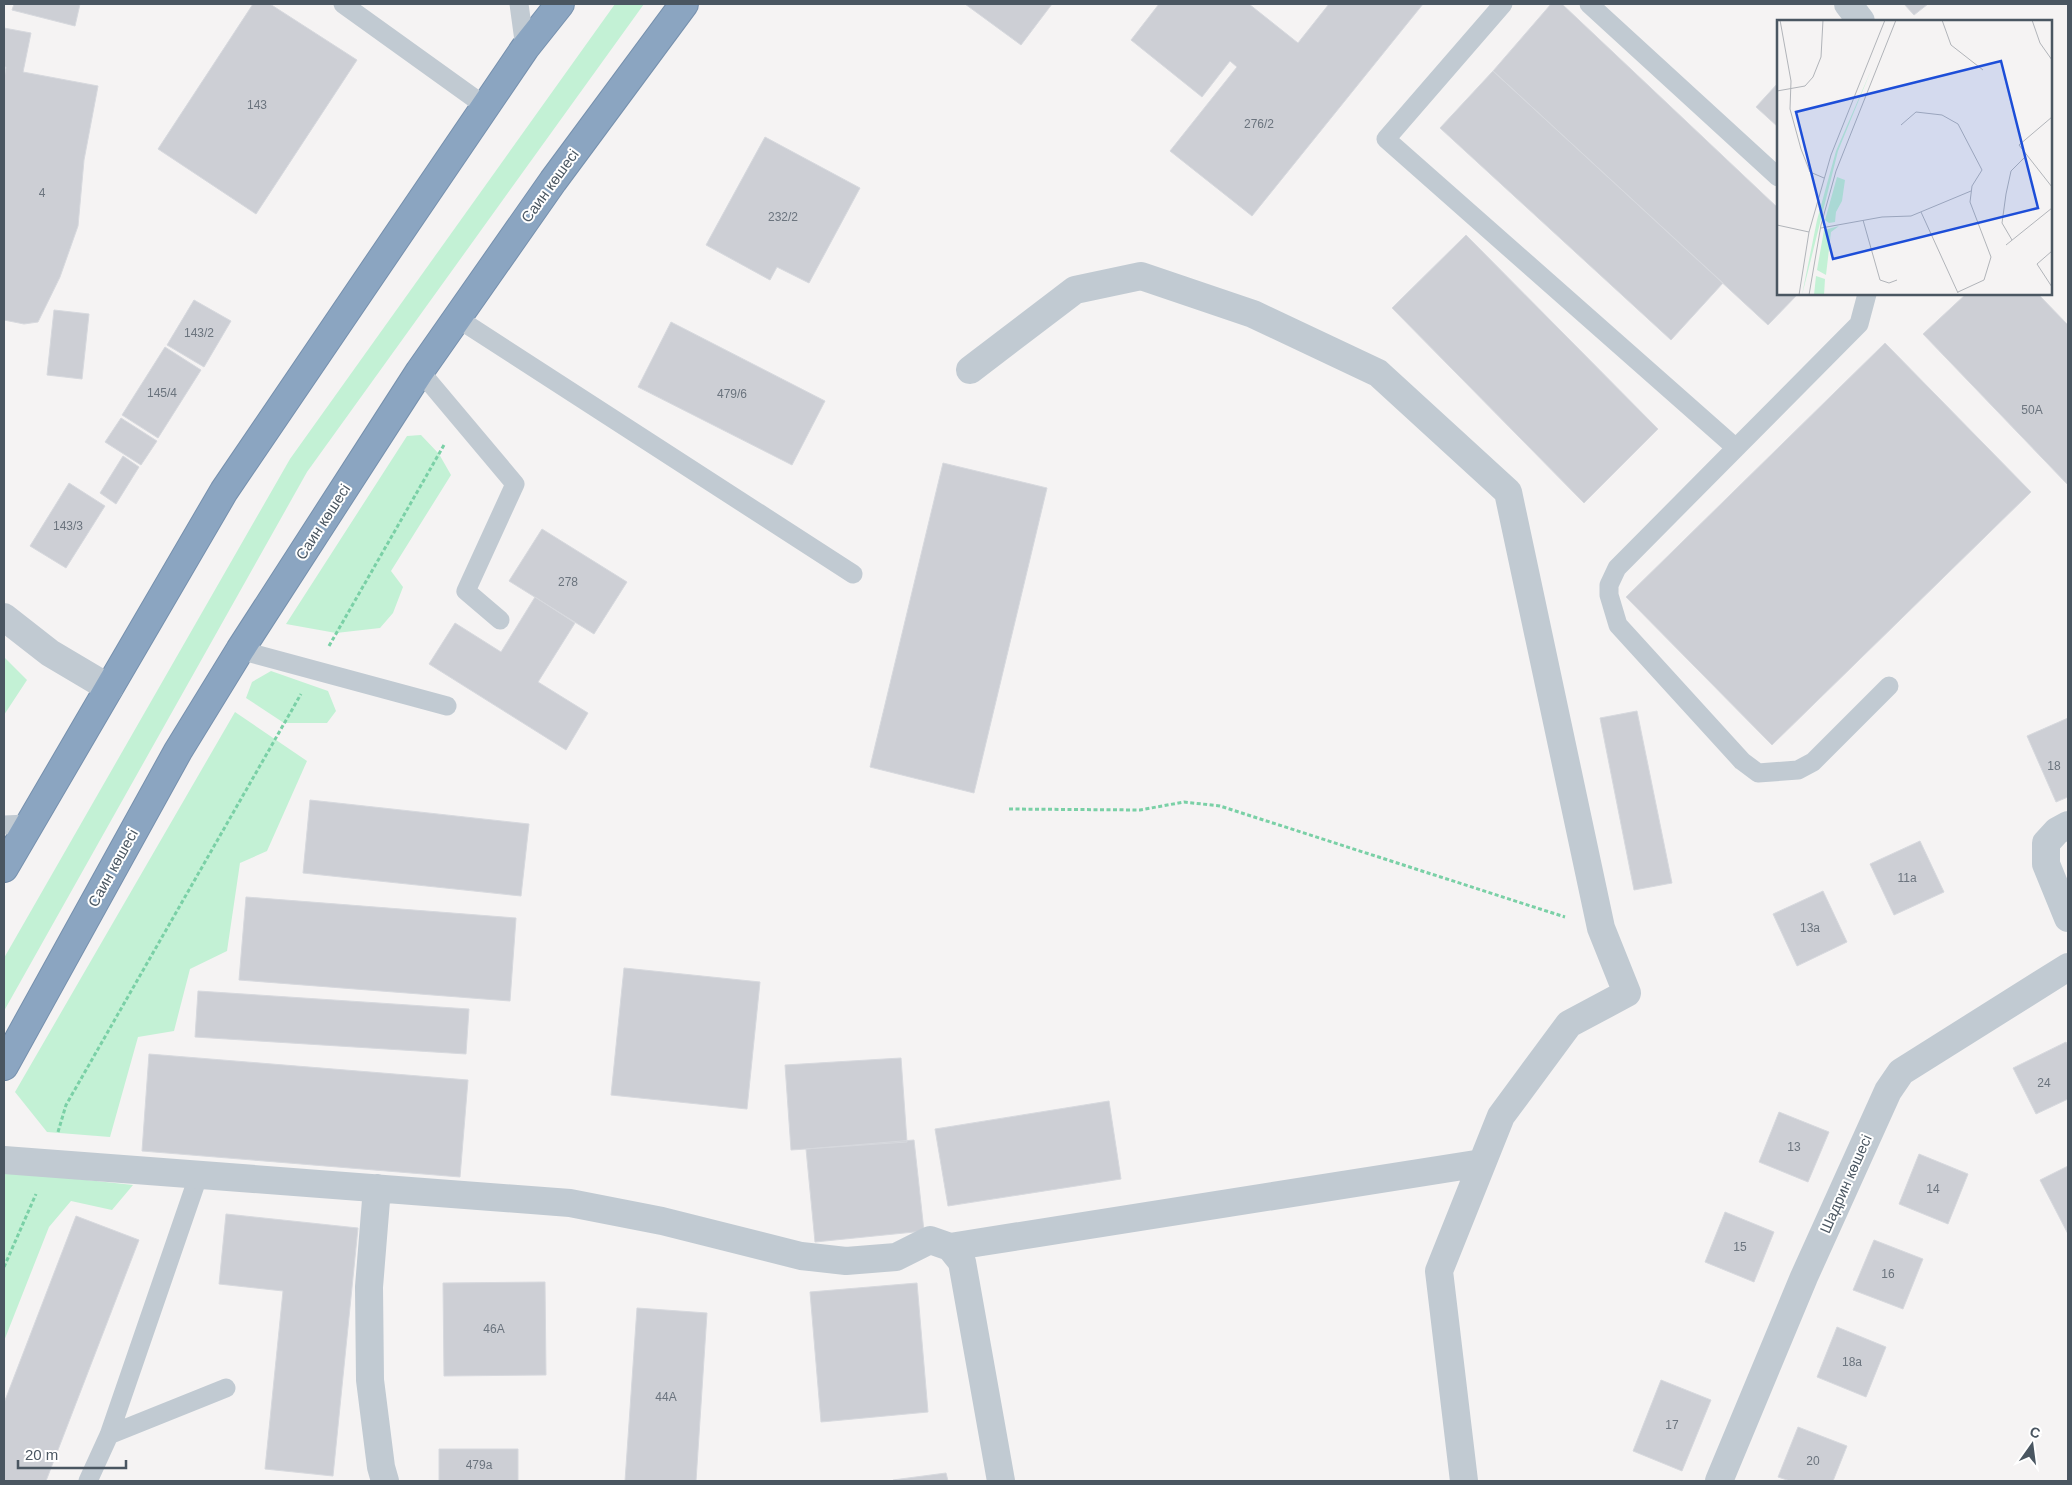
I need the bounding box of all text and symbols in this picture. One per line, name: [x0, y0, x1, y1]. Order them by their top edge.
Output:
inset map: [1777, 20, 2052, 295]
house number: 143: [247, 98, 267, 112]
house number: 276/2: [1244, 117, 1274, 131]
street label: Саин көшесі: [517, 146, 582, 226]
house number: 4: [39, 186, 46, 200]
house number: 232/2: [768, 210, 798, 224]
house number: 143/2: [184, 326, 214, 340]
house number: 145/4: [147, 386, 177, 400]
house number: 479/6: [717, 387, 747, 401]
house number: 50А: [2021, 403, 2043, 417]
street label: Саин көшесі: [292, 481, 353, 563]
house number: 143/3: [53, 519, 83, 533]
house number: 278: [558, 575, 578, 589]
house number: 18: [2047, 759, 2061, 773]
street label: Саин көшесі: [84, 826, 141, 910]
house number: 11а: [1897, 871, 1917, 885]
house number: 13а: [1800, 921, 1820, 935]
house number: 24: [2037, 1076, 2051, 1090]
street label: Шадрин көшесі: [1816, 1132, 1875, 1236]
house number: 13: [1787, 1140, 1801, 1154]
house number: 14: [1926, 1182, 1940, 1196]
house number: 15: [1733, 1240, 1747, 1254]
house number: 16: [1881, 1267, 1895, 1281]
house number: 46А: [483, 1322, 505, 1336]
house number: 18а: [1842, 1355, 1862, 1369]
house number: 44А: [655, 1390, 677, 1404]
house number: 17: [1665, 1418, 1679, 1432]
north arrow: [2007, 1420, 2057, 1470]
text: С: [2028, 1423, 2042, 1441]
scale bar: [18, 1438, 125, 1470]
text: 20 m: [25, 1446, 58, 1463]
house number: 20: [1806, 1454, 1820, 1468]
house number: 479а: [466, 1458, 493, 1472]

